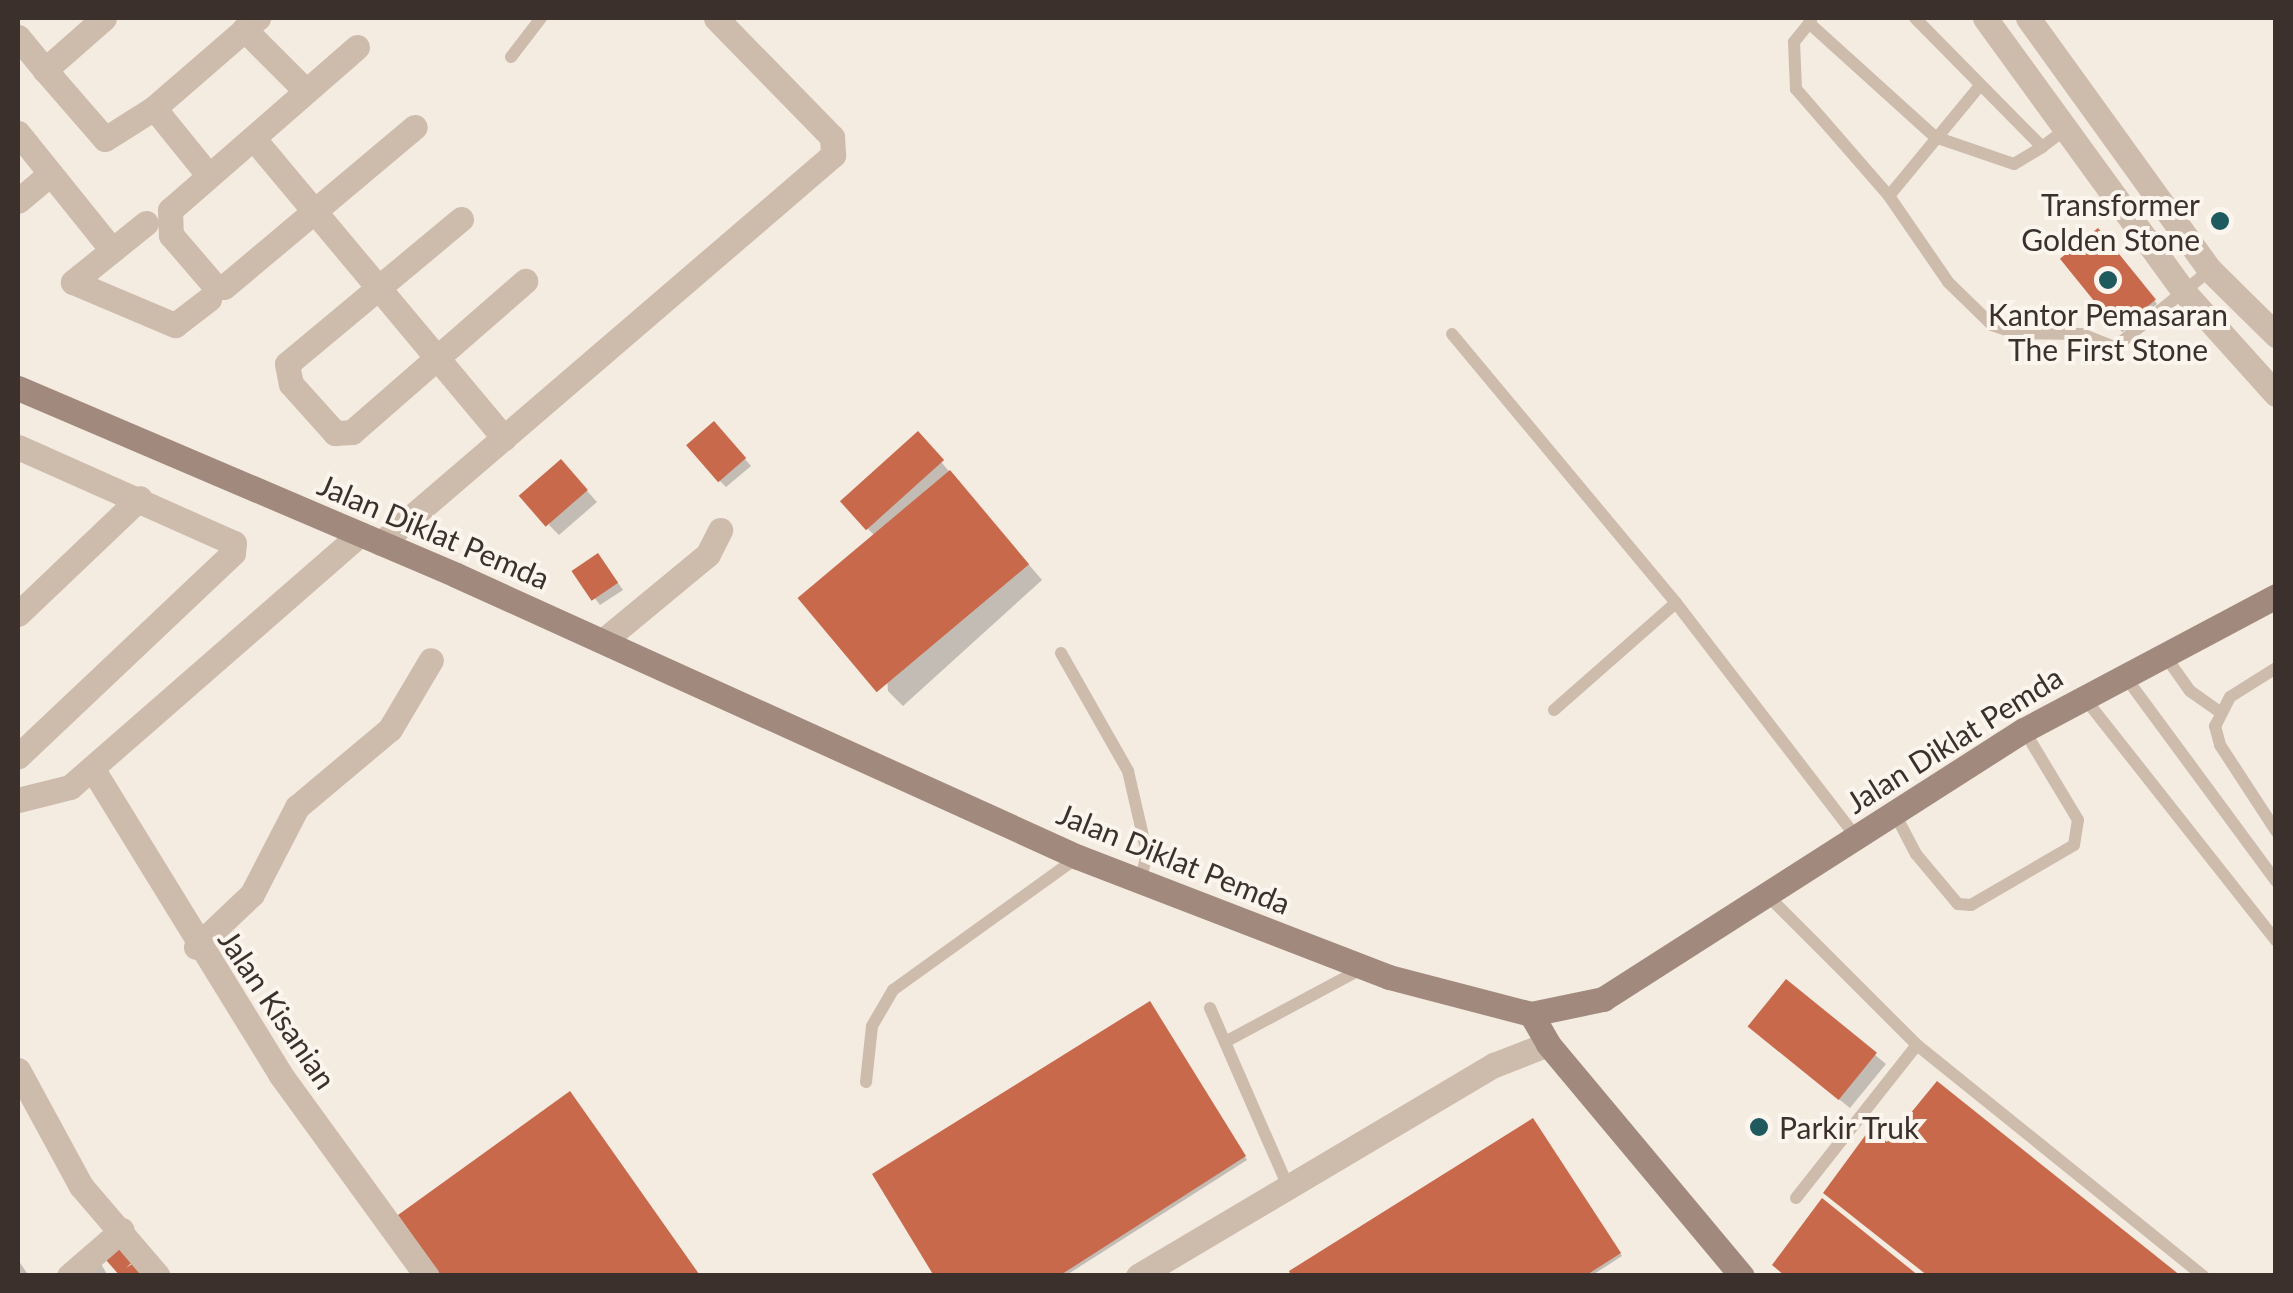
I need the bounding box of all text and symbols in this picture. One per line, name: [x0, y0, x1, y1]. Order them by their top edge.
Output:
place label: Transformer Golden Stone: [2021, 186, 2200, 256]
marker: Transformer Golden Stone: [2209, 210, 2231, 232]
marker: Kantor Pemasaran The First Stone: [2097, 269, 2119, 291]
place label: Kantor Pemasaran The First Stone: [1988, 296, 2228, 366]
street label: Jalan Diklat Pemda: [313, 466, 555, 596]
street label: Jalan Diklat Pemda: [1839, 658, 2069, 820]
street label: Jalan Diklat Pemda: [1052, 795, 1296, 921]
street label: Jalan Kisanian: [212, 923, 344, 1095]
place label: Parkir Truk: [1779, 1109, 1921, 1145]
marker: Parkir Truk: [1748, 1116, 1770, 1138]

